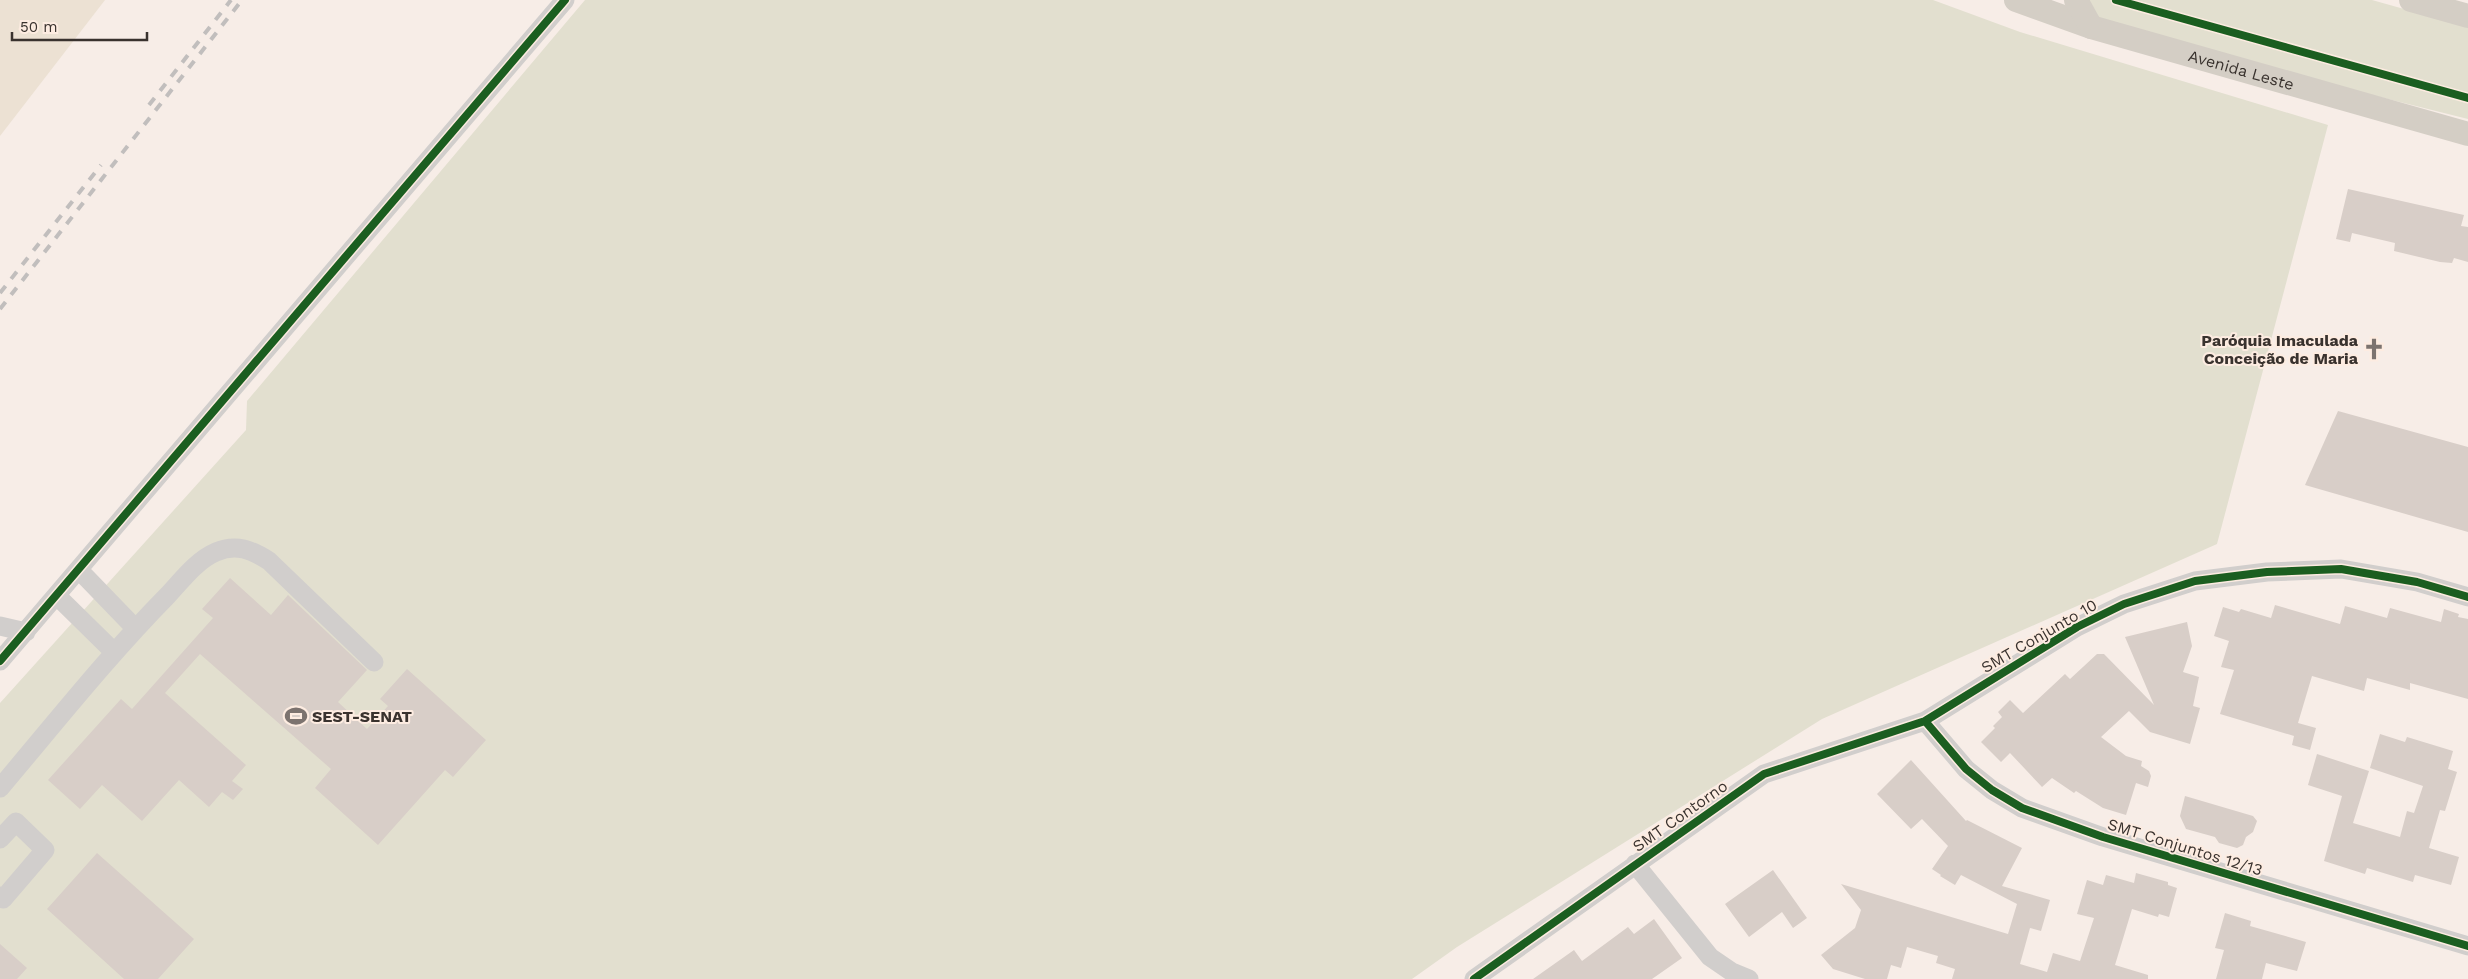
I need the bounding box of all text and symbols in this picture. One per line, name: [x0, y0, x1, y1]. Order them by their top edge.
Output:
scale bar: [12, 10, 148, 42]
text: 50 m: [20, 18, 57, 36]
street label: Avenida Leste: [2186, 46, 2296, 94]
place label: Paróquia Imaculada Conceição de Maria: [2201, 331, 2359, 368]
church icon: Paróquia Imaculada Conceição de Maria: [2361, 336, 2387, 362]
street label: SMT Conjunto 10: [1978, 595, 2100, 677]
sports icon: SEST-SENAT: [283, 703, 309, 729]
place label: SEST-SENAT: [312, 707, 413, 726]
street label: SMT Contorno: [1629, 776, 1731, 856]
street label: SMT Conjuntos 12/13: [2105, 814, 2265, 880]

